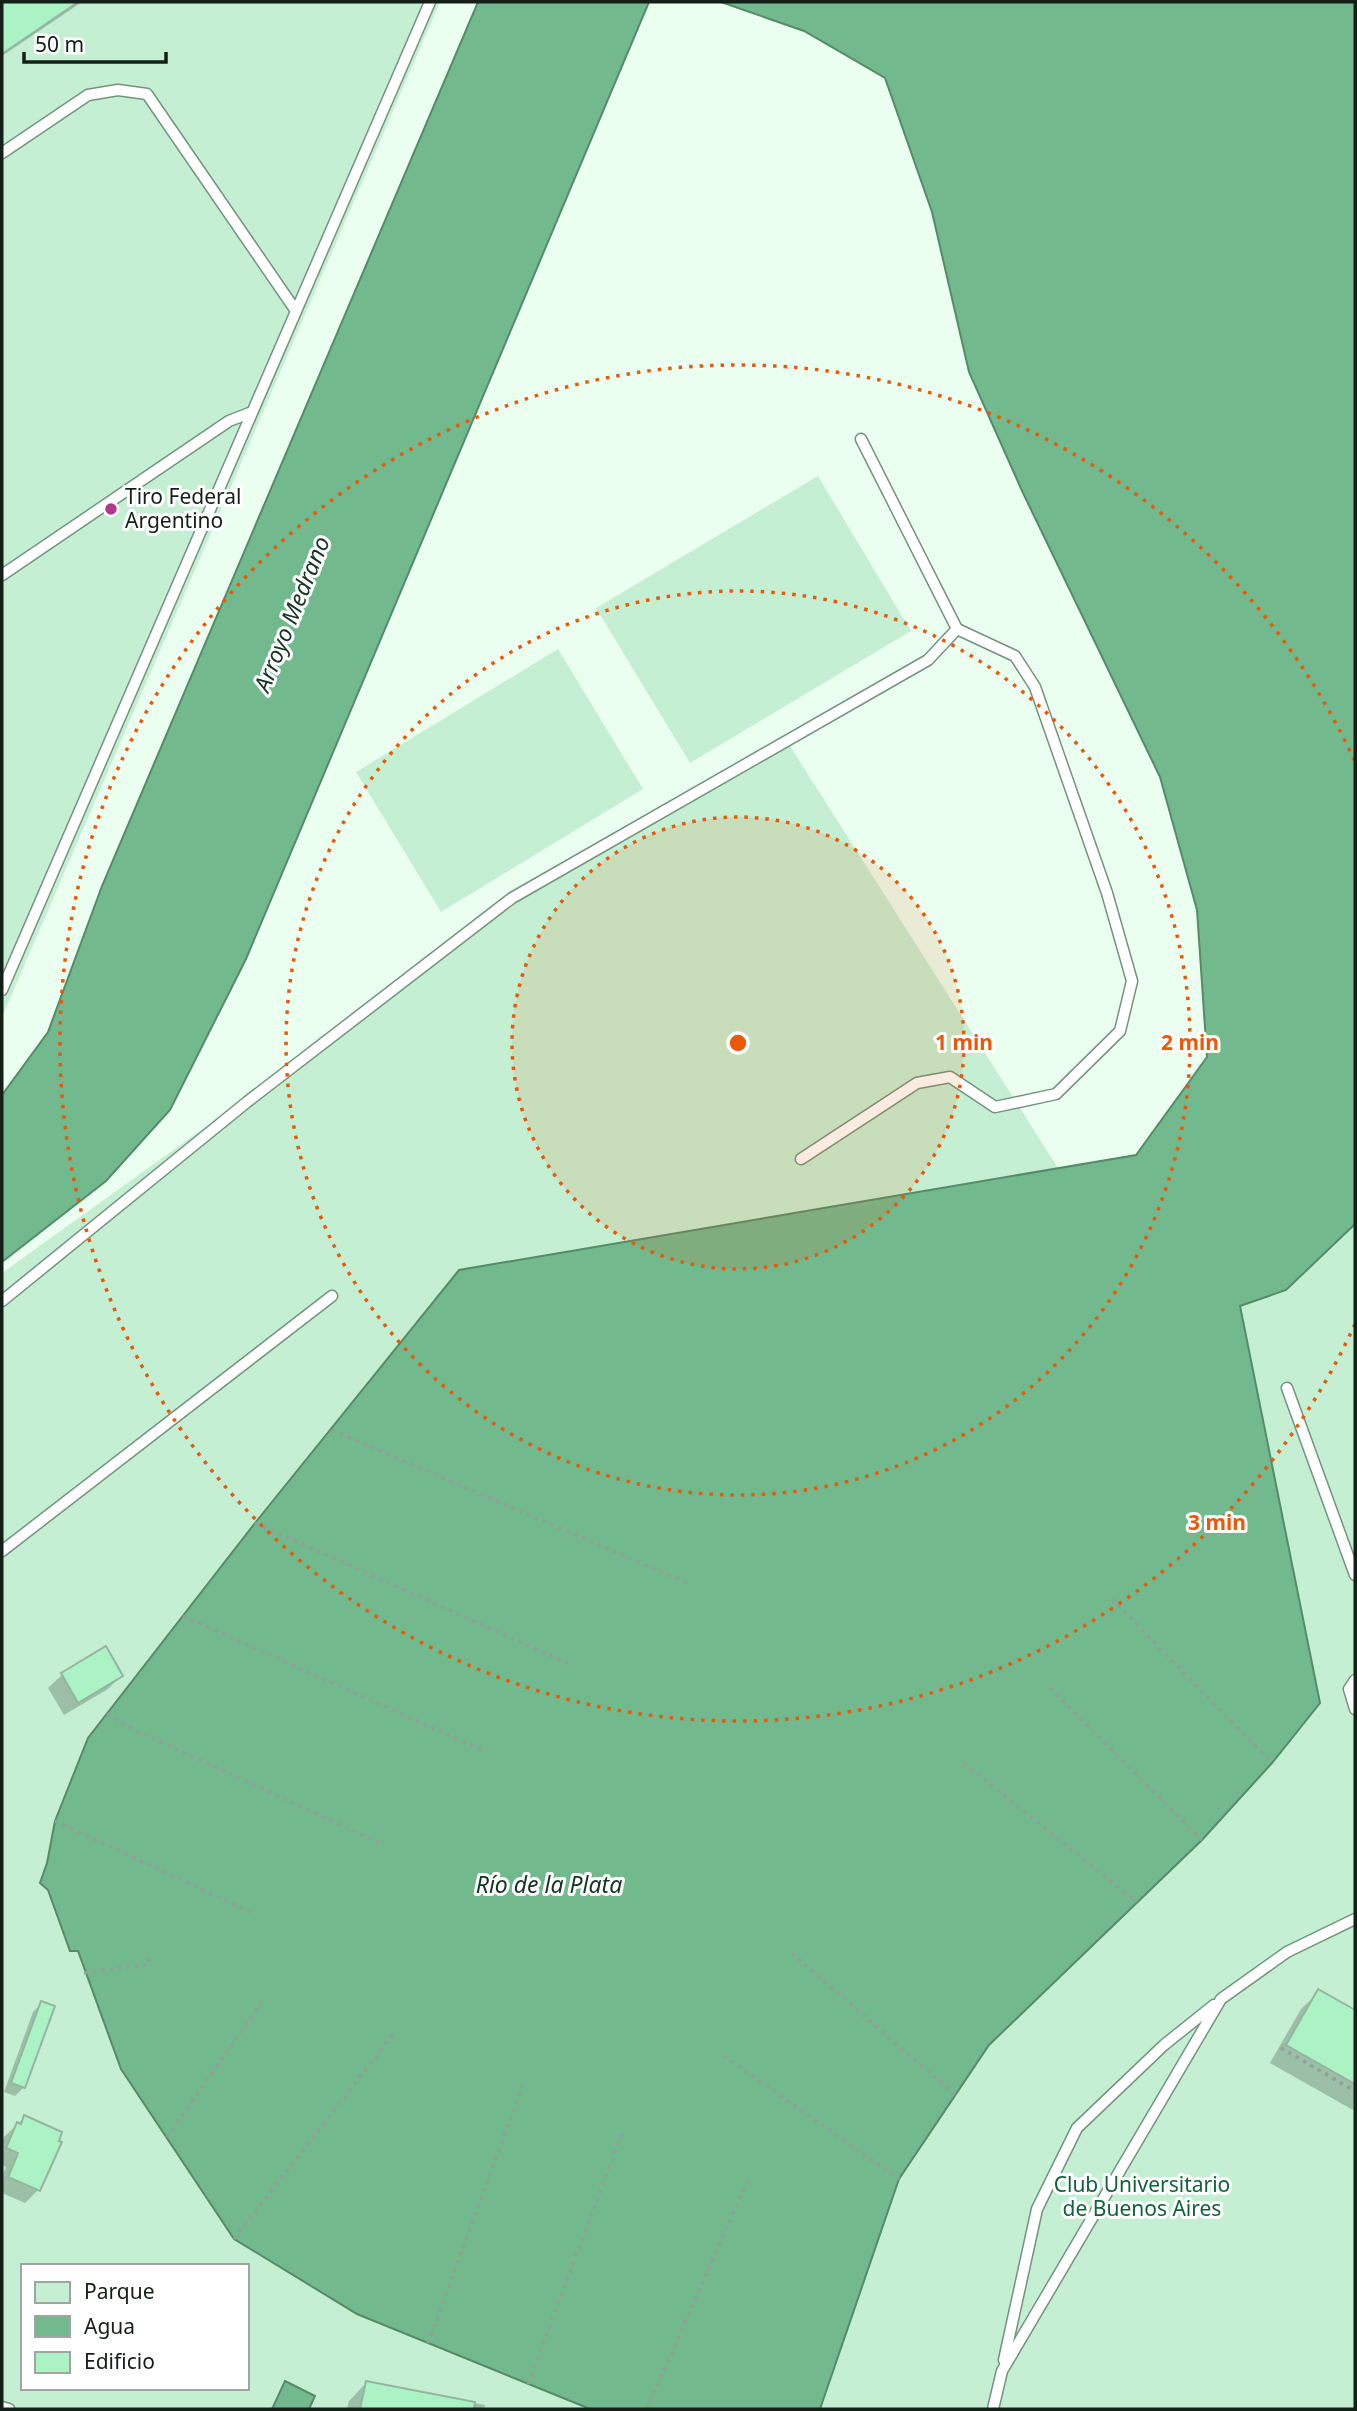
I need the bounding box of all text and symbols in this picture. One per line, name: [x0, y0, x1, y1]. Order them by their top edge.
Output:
scale bar: [24, 21, 166, 65]
text: 50 m: [35, 30, 84, 58]
place label: Tiro Federal Argentino: [125, 482, 241, 534]
marker: Tiro Federal Argentino: [103, 501, 119, 517]
water label: Arroyo Medrano: [245, 531, 337, 698]
text: 1 min: [935, 1028, 993, 1056]
text: 2 min: [1161, 1028, 1219, 1056]
centre of rings: [726, 1031, 750, 1055]
text: 3 min: [1188, 1508, 1246, 1536]
water label: Río de la Plata: [476, 1868, 622, 1900]
park label: Club Universitario de Buenos Aires: [1054, 2170, 1230, 2222]
legend: [21, 2264, 248, 2390]
text: Parque: [84, 2277, 154, 2305]
text: Agua: [84, 2312, 135, 2340]
text: Edificio: [84, 2347, 155, 2375]

